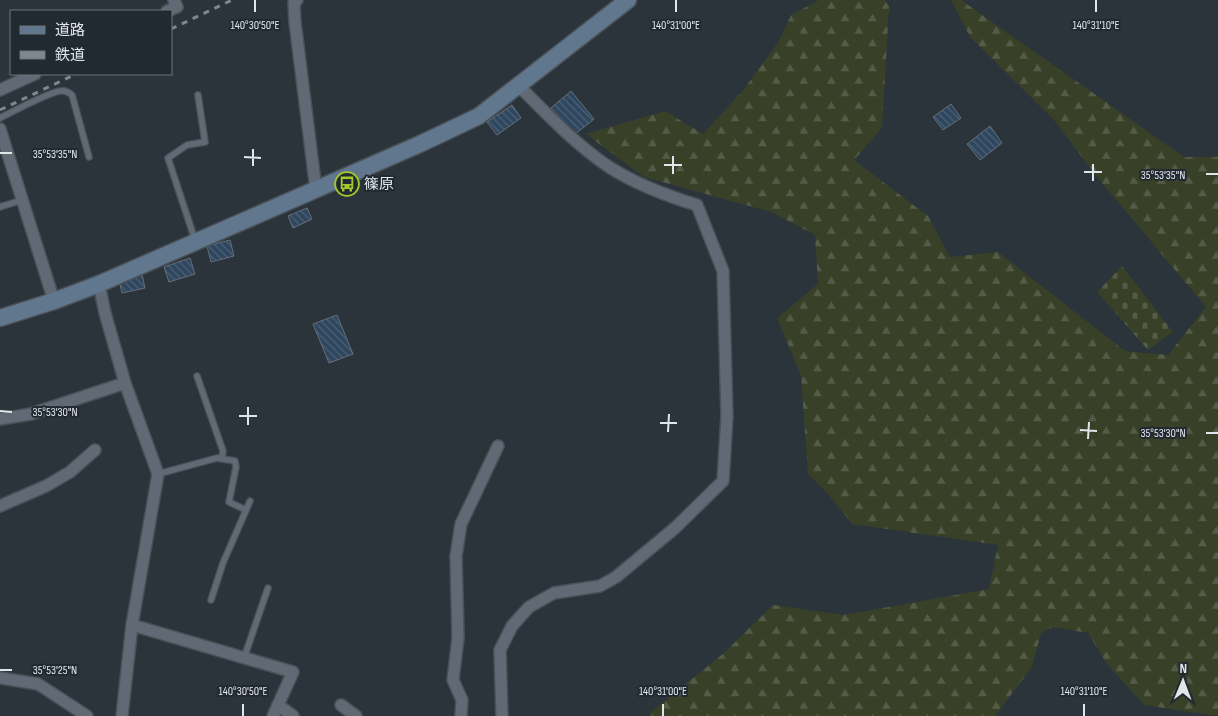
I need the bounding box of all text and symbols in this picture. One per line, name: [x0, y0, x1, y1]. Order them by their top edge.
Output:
legend: [10, 10, 172, 75]
text: 140°30'50"E: [230, 18, 280, 33]
text: 140°31'00"E: [652, 18, 700, 33]
text: 140°31'10"E: [1072, 18, 1120, 33]
text: 道路: [55, 21, 85, 40]
text: 鉄道: [55, 46, 85, 65]
text: 35°53'35"N: [33, 147, 77, 162]
text: 35°53'35"N: [1141, 168, 1185, 183]
bus stop icon: 篠原: [334, 171, 360, 197]
place label: 篠原: [364, 175, 394, 194]
text: 35°53'30"N: [32, 405, 78, 420]
text: 35°53'30"N: [1140, 426, 1186, 441]
north arrow: [1158, 656, 1208, 706]
text: N: [1179, 660, 1187, 677]
text: 35°53'25"N: [33, 663, 77, 678]
text: 140°30'50"E: [218, 684, 268, 699]
text: 140°31'00"E: [639, 684, 687, 699]
text: 140°31'10"E: [1060, 684, 1108, 699]

